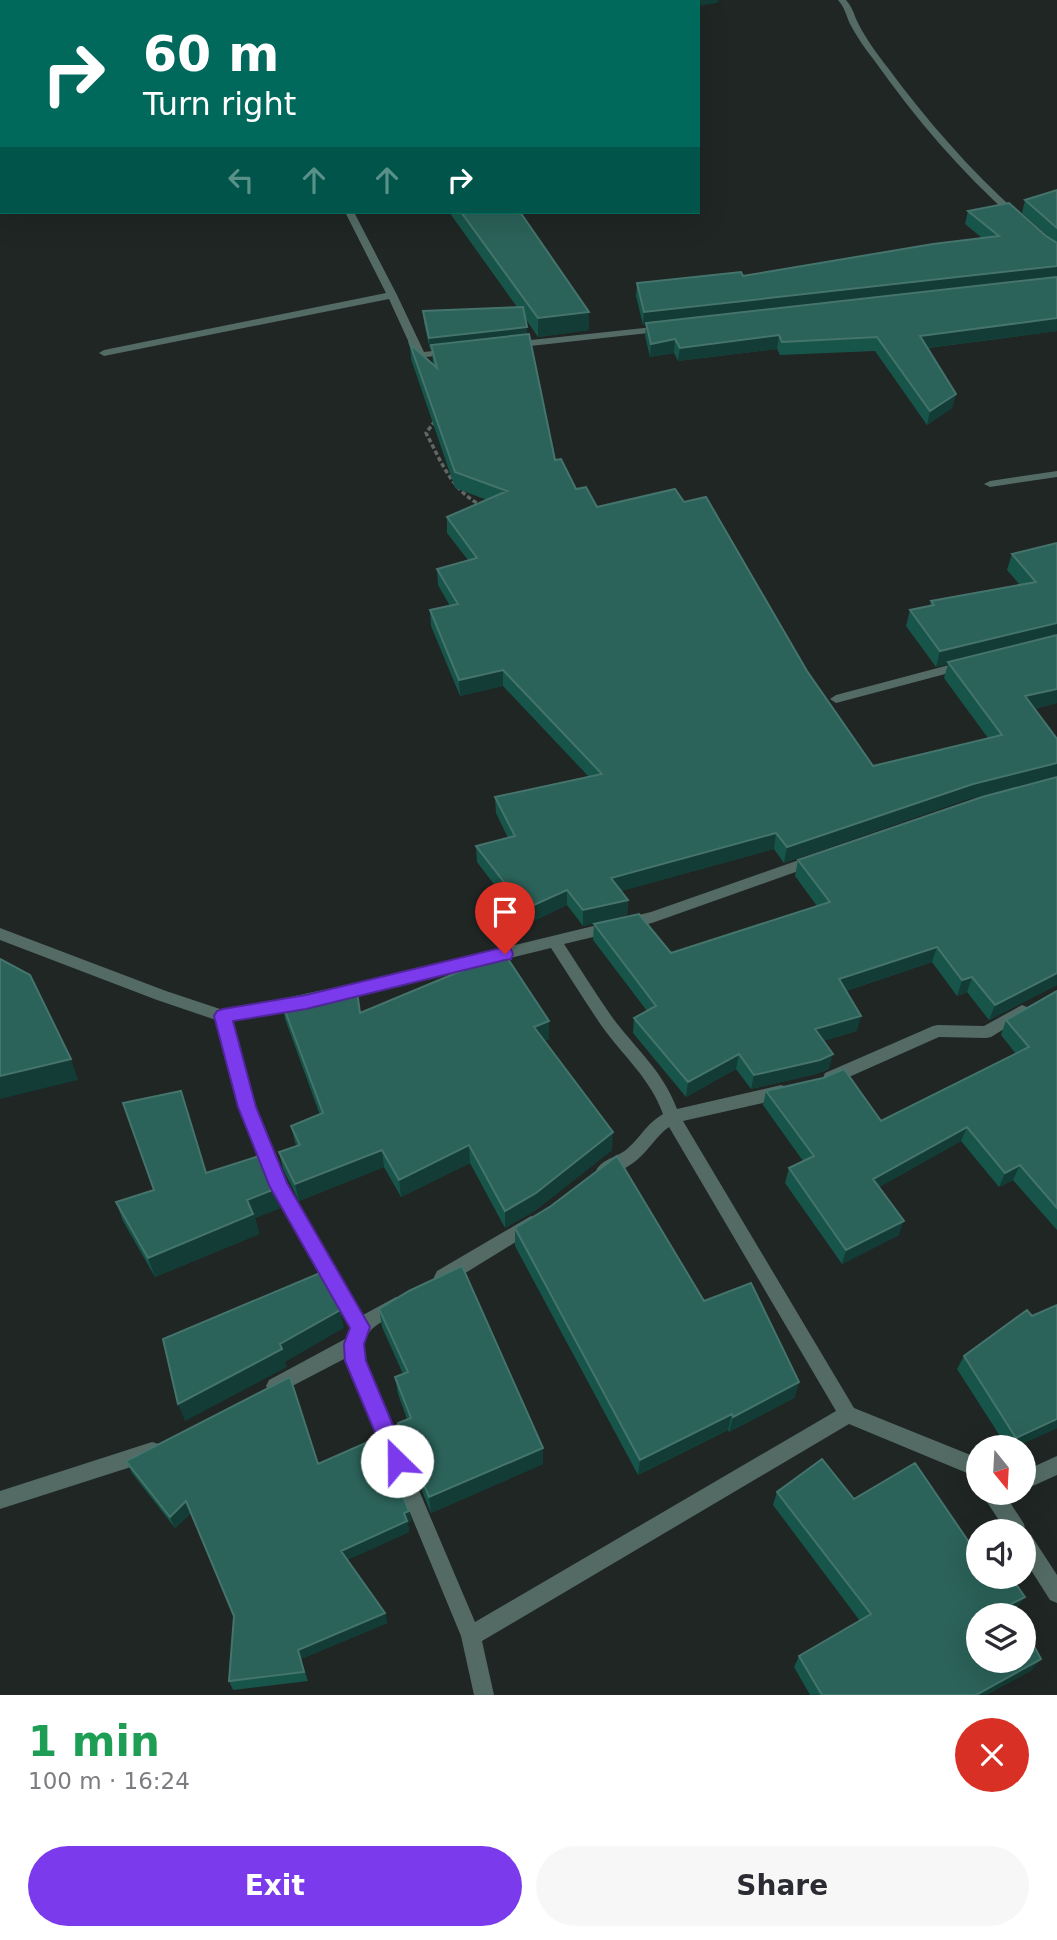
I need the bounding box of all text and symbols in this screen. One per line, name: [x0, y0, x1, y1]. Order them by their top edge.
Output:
text: 60 m: [143, 26, 279, 83]
icon: right: [28, 28, 119, 119]
text: Turn right: [143, 85, 296, 123]
icon: left: [222, 161, 260, 199]
icon: ahead: [295, 161, 333, 199]
icon: ahead: [368, 161, 406, 199]
icon: right: [441, 161, 479, 199]
pin: [475, 882, 535, 954]
icon: arrive: [486, 893, 524, 931]
position arrow: [360, 1424, 434, 1498]
north arrow: [966, 1435, 1036, 1505]
map controls: [966, 1435, 1036, 1673]
button: sound: [966, 1519, 1036, 1589]
button: layers: [966, 1603, 1036, 1673]
text: 1 min: [28, 1717, 160, 1766]
button: close: [955, 1718, 1029, 1792]
text: 100 m · 16:24: [28, 1768, 190, 1794]
button: Exit: [28, 1846, 522, 1926]
button: Share: [536, 1846, 1029, 1926]

